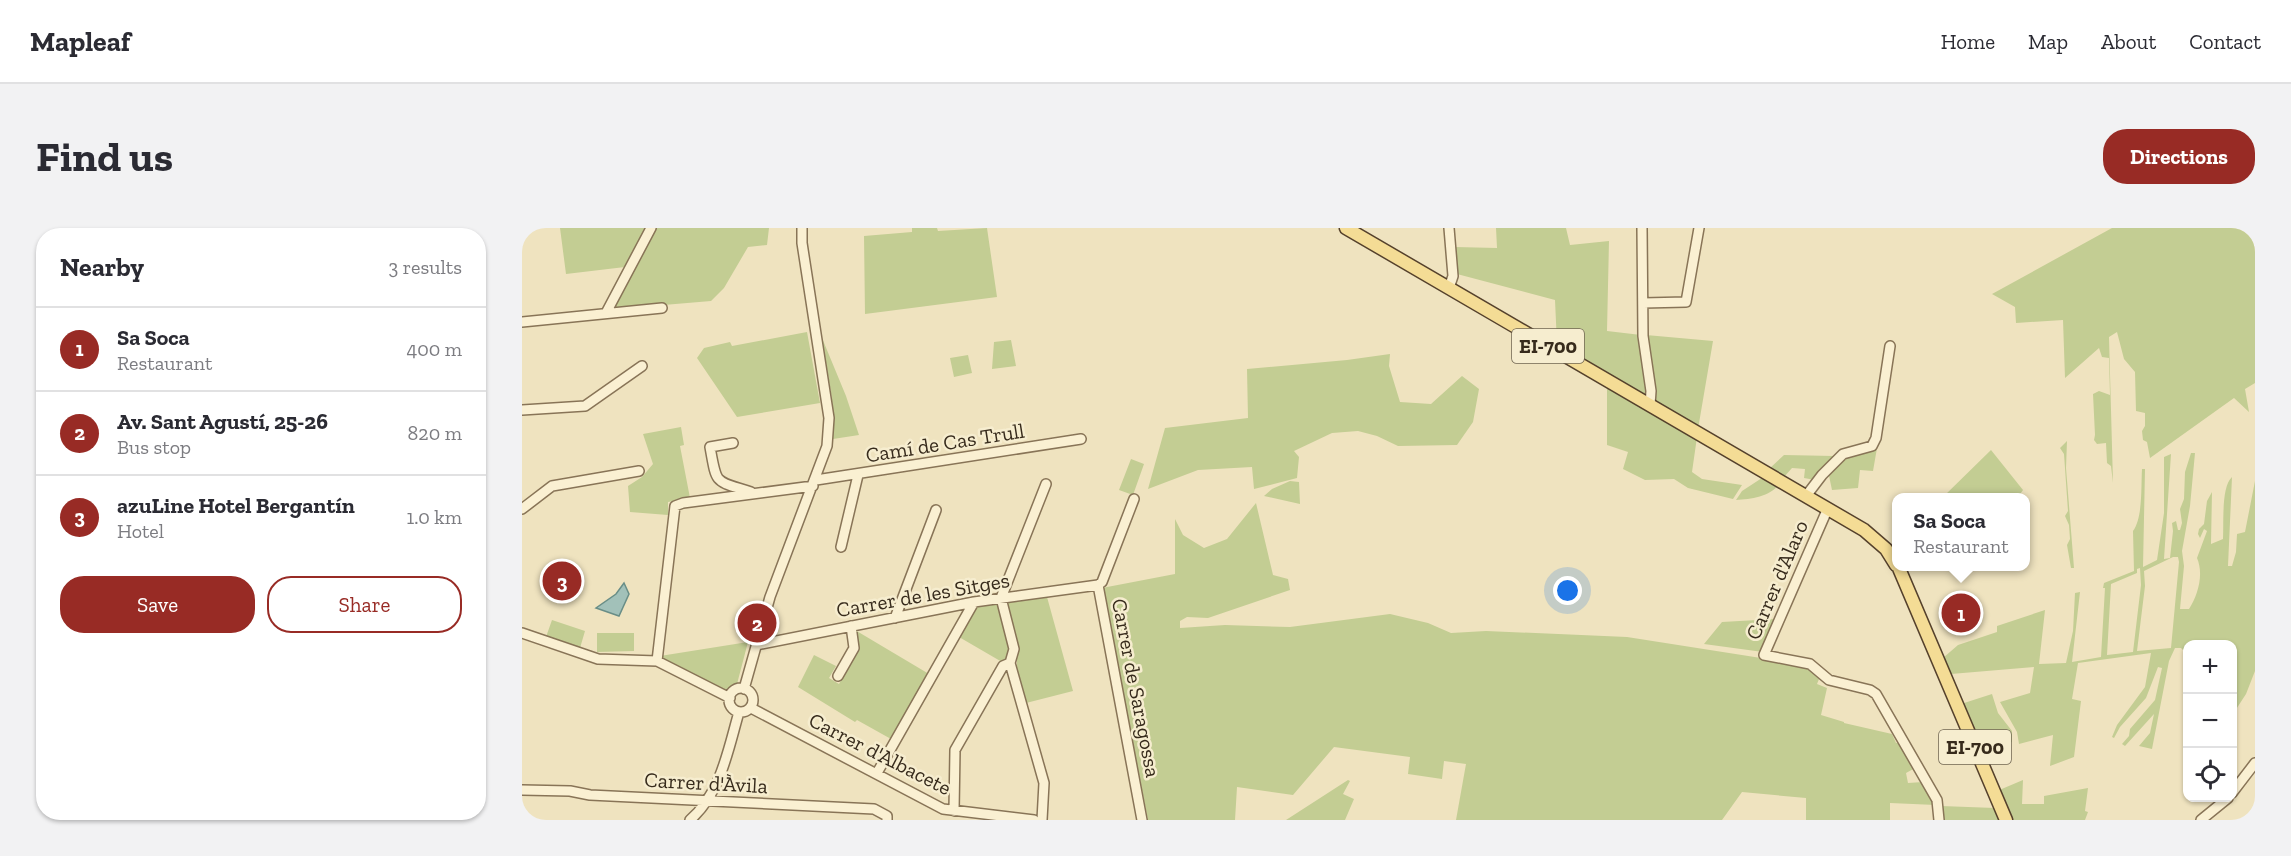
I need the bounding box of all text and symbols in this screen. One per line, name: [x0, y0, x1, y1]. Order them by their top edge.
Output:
text: Mapleaf: [30, 25, 130, 58]
text: Home: [1941, 29, 1995, 54]
text: Map: [2028, 29, 2068, 54]
text: About: [2101, 29, 2156, 54]
text: Contact: [2189, 29, 2261, 54]
button: Directions: [2103, 129, 2255, 184]
text: Find us: [36, 131, 173, 182]
text: Nearby: [60, 251, 144, 283]
text: 3 results: [388, 255, 462, 279]
text: Sa Soca: [117, 324, 190, 351]
road number: EI-700: [1512, 329, 1584, 363]
text: 1: [75, 337, 84, 361]
text: 400 m: [406, 337, 462, 361]
text: Restaurant: [117, 351, 213, 375]
text: Av. Sant Agustí, 25-26: [117, 408, 328, 435]
street label: Camí de Cas Trull: [864, 418, 1027, 467]
text: 2: [74, 421, 85, 445]
text: 820 m: [408, 421, 462, 445]
text: Bus stop: [117, 435, 191, 459]
text: azuLine Hotel Bergantín: [117, 492, 355, 519]
popup: [1892, 493, 2030, 571]
text: 3: [74, 505, 85, 529]
text: 1.0 km: [407, 505, 462, 529]
text: Sa Soca: [1913, 507, 1986, 534]
street label: Carrer d'Alaro: [1740, 516, 1813, 643]
text: Hotel: [117, 519, 164, 543]
text: Restaurant: [1913, 534, 2009, 558]
pin: 3: [542, 558, 582, 604]
street label: Carrer de les Sitges: [834, 567, 1012, 622]
button: Save: [60, 576, 255, 633]
button: Share: [267, 576, 462, 633]
your location: [1553, 576, 1582, 605]
pin: 1: [1942, 590, 1980, 636]
street label: Carrer de Saragossa: [1107, 596, 1166, 780]
pin: 2: [738, 600, 776, 646]
map controls: [2183, 640, 2237, 802]
button: +: [2183, 640, 2237, 694]
button: −: [2183, 694, 2237, 748]
street label: Carrer d'Albacete: [805, 707, 956, 800]
road number: EI-700: [1939, 730, 2011, 764]
button: locate: [2183, 748, 2237, 802]
street label: Carrer d'Àvila: [644, 767, 768, 798]

